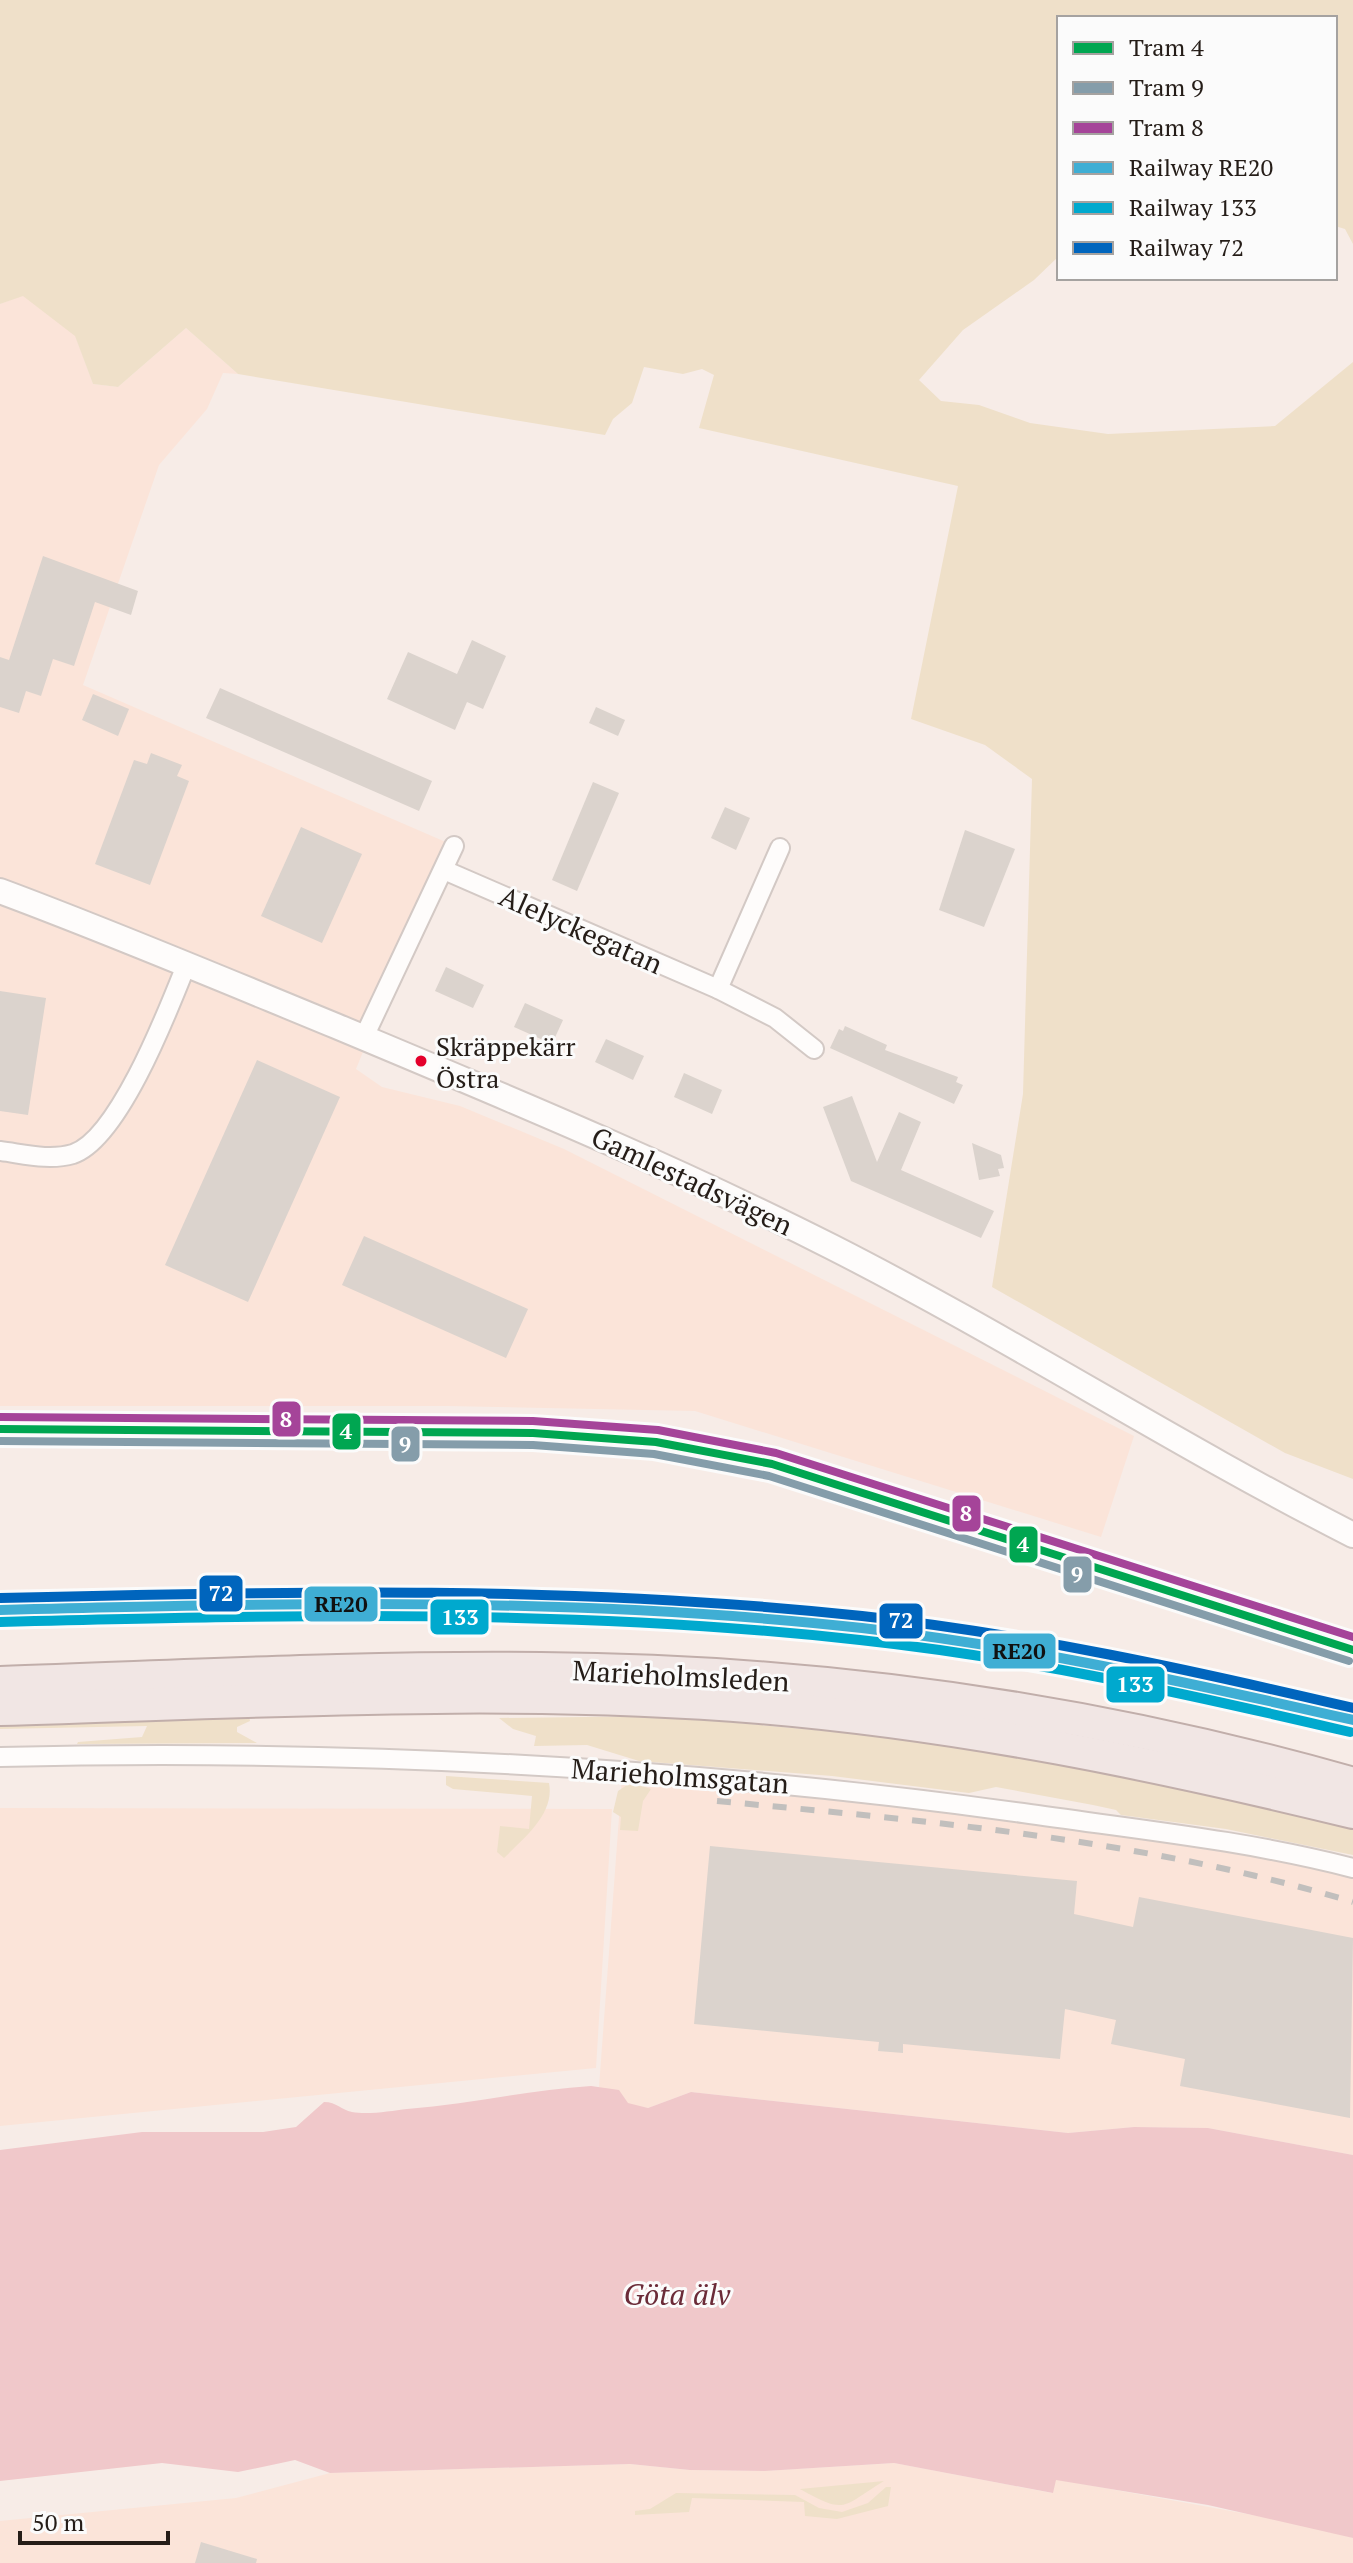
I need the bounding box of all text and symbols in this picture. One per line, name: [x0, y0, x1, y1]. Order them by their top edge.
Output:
legend: [1057, 16, 1337, 280]
text: Tram 4: [1129, 31, 1204, 63]
text: Tram 9: [1129, 71, 1204, 103]
text: Tram 8: [1129, 111, 1204, 143]
text: Railway RE20: [1129, 151, 1273, 183]
text: Railway 133: [1129, 191, 1257, 223]
text: Railway 72: [1129, 231, 1244, 263]
street label: Alelyckegatan: [494, 877, 669, 982]
place label: Skräppekärr Östra: [436, 1029, 576, 1095]
marker: Skräppekärr Östra: [413, 1053, 429, 1069]
street label: Gamlestadsvägen: [586, 1118, 799, 1244]
line badge: 8: [271, 1400, 302, 1438]
text: 8: [280, 1404, 292, 1433]
line badge: 4: [331, 1412, 362, 1451]
text: 4: [340, 1416, 353, 1445]
line badge: 9: [390, 1425, 421, 1463]
text: 9: [399, 1429, 411, 1458]
line badge: 8: [951, 1494, 982, 1533]
text: 8: [960, 1498, 972, 1527]
line badge: 4: [1008, 1525, 1039, 1564]
text: 4: [1017, 1529, 1030, 1558]
line badge: 9: [1062, 1555, 1093, 1594]
text: 9: [1071, 1559, 1083, 1588]
line badge: 72: [198, 1574, 244, 1613]
text: 72: [209, 1578, 233, 1607]
line badge: RE20: [303, 1585, 379, 1623]
text: RE20: [314, 1589, 368, 1618]
line badge: 133: [429, 1598, 490, 1636]
text: 133: [441, 1602, 479, 1631]
line badge: 72: [878, 1602, 924, 1640]
text: 72: [889, 1605, 913, 1634]
line badge: RE20: [982, 1632, 1057, 1670]
text: RE20: [992, 1636, 1046, 1665]
street label: Marieholmsleden: [572, 1651, 791, 1700]
line badge: 133: [1105, 1665, 1166, 1704]
text: 133: [1116, 1669, 1154, 1698]
street label: Marieholmsgatan: [570, 1749, 791, 1802]
water label: Göta älv: [624, 2274, 731, 2314]
scale bar: [20, 2495, 168, 2545]
text: 50 m: [32, 2506, 84, 2538]

